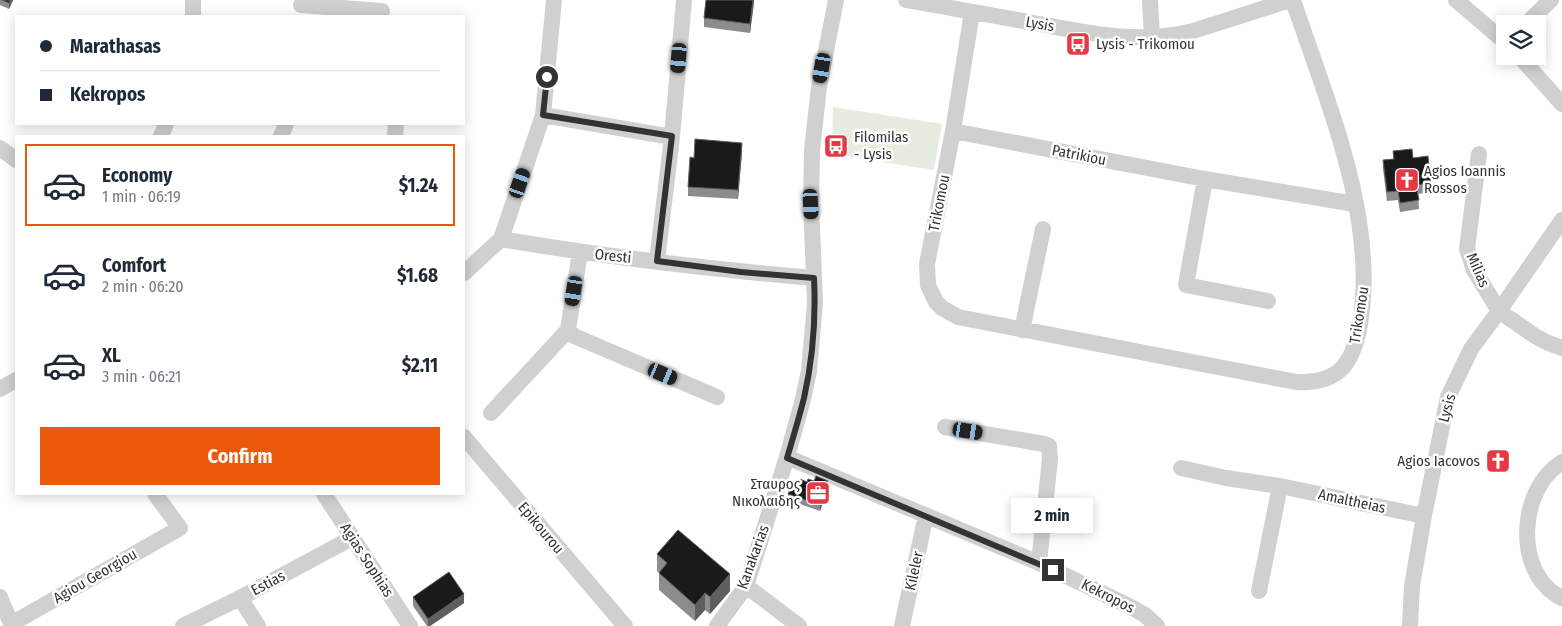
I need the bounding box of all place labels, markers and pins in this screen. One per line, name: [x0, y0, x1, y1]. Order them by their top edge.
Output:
bus stop icon: Lysis - Trikomou: [1065, 31, 1091, 57]
place label: Lysis - Trikomou: [1096, 35, 1195, 53]
place label: Filomilas - Lysis: [854, 128, 909, 163]
bus stop icon: Filomilas - Lysis: [823, 133, 849, 159]
place label: Agios Ioannis Rossos: [1424, 162, 1506, 197]
church icon: Agios Ioannis Rossos: [1394, 167, 1420, 193]
church icon: Agios Iacovos: [1485, 448, 1511, 474]
place label: Agios Iacovos: [1397, 452, 1480, 470]
place label: Σταυρος Νικολαιδης: [732, 475, 801, 510]
office icon: Σταυρος Νικολαιδης: [805, 480, 831, 506]

